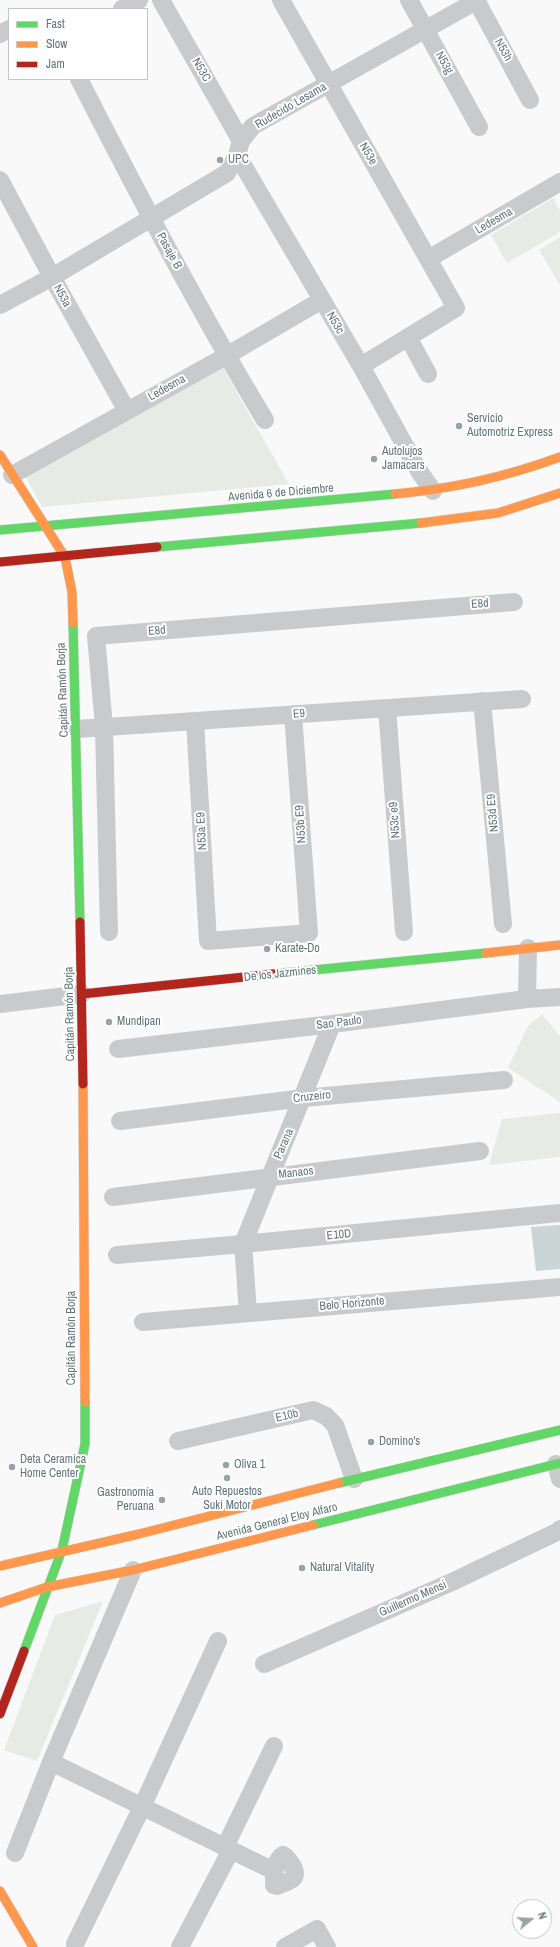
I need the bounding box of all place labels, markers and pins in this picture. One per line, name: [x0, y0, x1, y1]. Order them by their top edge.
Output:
place label: UPC: [228, 153, 249, 167]
marker: UPC: [215, 155, 225, 165]
place label: Servicio Automotriz Express: [467, 412, 553, 440]
marker: Servicio Automotriz Express: [454, 421, 464, 431]
place label: Autolujos Jamacars: [382, 445, 425, 473]
marker: Autolujos Jamacars: [369, 454, 379, 464]
place label: Karate-Do: [275, 942, 320, 956]
marker: Karate-Do: [262, 944, 272, 954]
place label: Mundipan: [117, 1015, 161, 1029]
marker: Mundipan: [104, 1017, 114, 1027]
place label: Domino's: [379, 1435, 420, 1449]
marker: Domino's: [366, 1437, 376, 1447]
place label: Deta Ceramica Home Center: [20, 1453, 86, 1481]
place label: Oliva 1: [234, 1458, 265, 1472]
marker: Oliva 1: [221, 1460, 231, 1470]
marker: Deta Ceramica Home Center: [7, 1462, 17, 1472]
marker: Auto Repuestos Suki Motor: [222, 1473, 232, 1483]
place label: Auto Repuestos Suki Motor: [192, 1485, 262, 1513]
place label: Gastronomía Peruana: [97, 1486, 154, 1514]
marker: Gastronomía Peruana: [157, 1495, 167, 1505]
place label: Natural Vitality: [310, 1561, 374, 1575]
marker: Natural Vitality: [297, 1563, 307, 1573]

